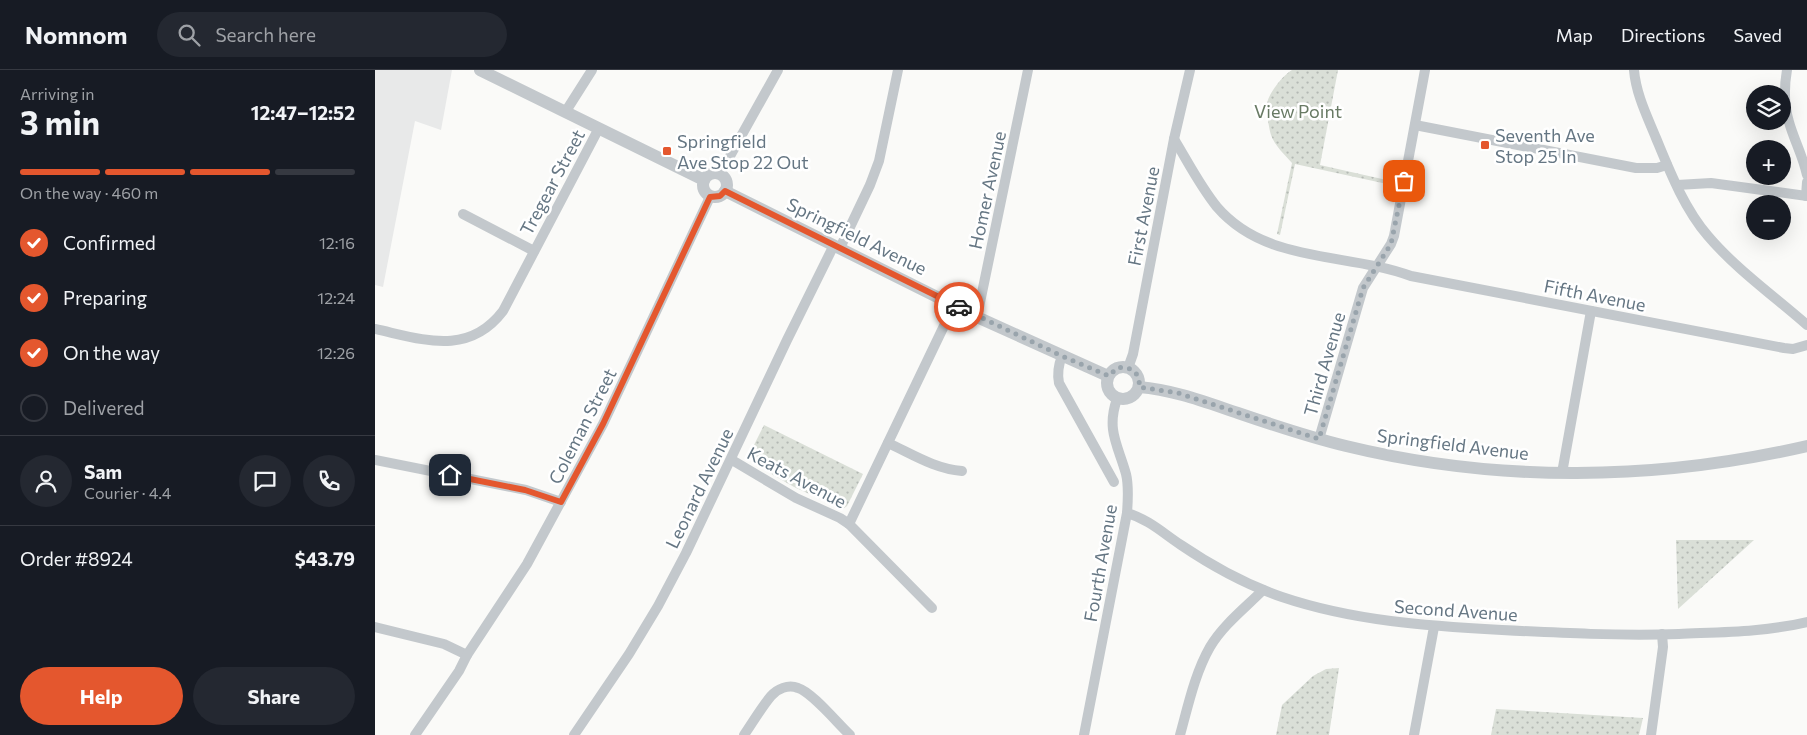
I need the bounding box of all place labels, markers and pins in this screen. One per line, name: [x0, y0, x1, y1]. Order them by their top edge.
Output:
place label: Seventh Ave Stop 25 In: [1495, 124, 1595, 167]
place label: Springfield Ave Stop 22 Out: [677, 130, 809, 173]
marker: Seventh Ave Stop 25 In: [1479, 139, 1491, 151]
marker: Springfield Ave Stop 22 Out: [661, 145, 673, 157]
pin: [1383, 160, 1425, 202]
pin: [429, 454, 471, 496]

